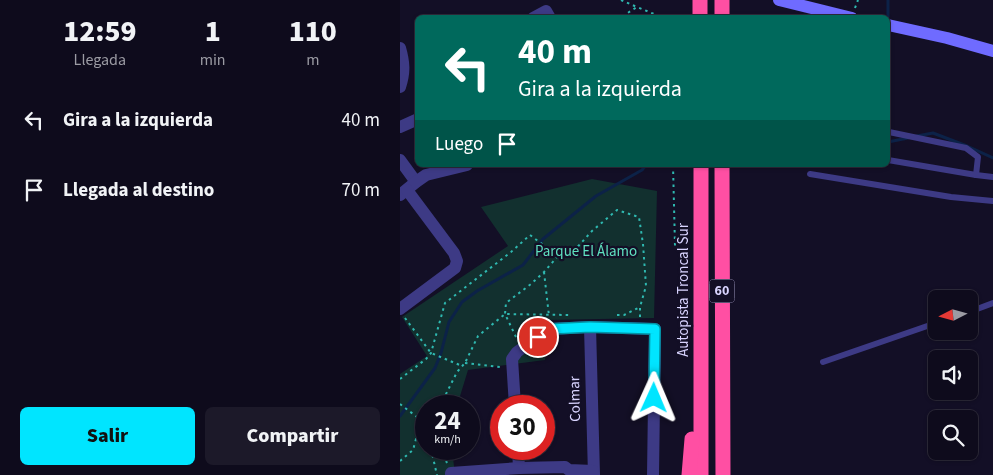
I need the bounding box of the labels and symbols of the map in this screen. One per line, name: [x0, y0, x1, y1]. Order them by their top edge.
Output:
street label: Autopista Troncal Sur: [673, 222, 694, 357]
park label: Parque El Álamo: [535, 241, 637, 262]
road number: 60: [710, 280, 734, 302]
north arrow: [928, 290, 978, 340]
pin: [517, 316, 559, 358]
position arrow: [627, 371, 679, 423]
street label: Colmar: [564, 375, 586, 422]
speed limit sign: 30: [490, 395, 555, 460]

